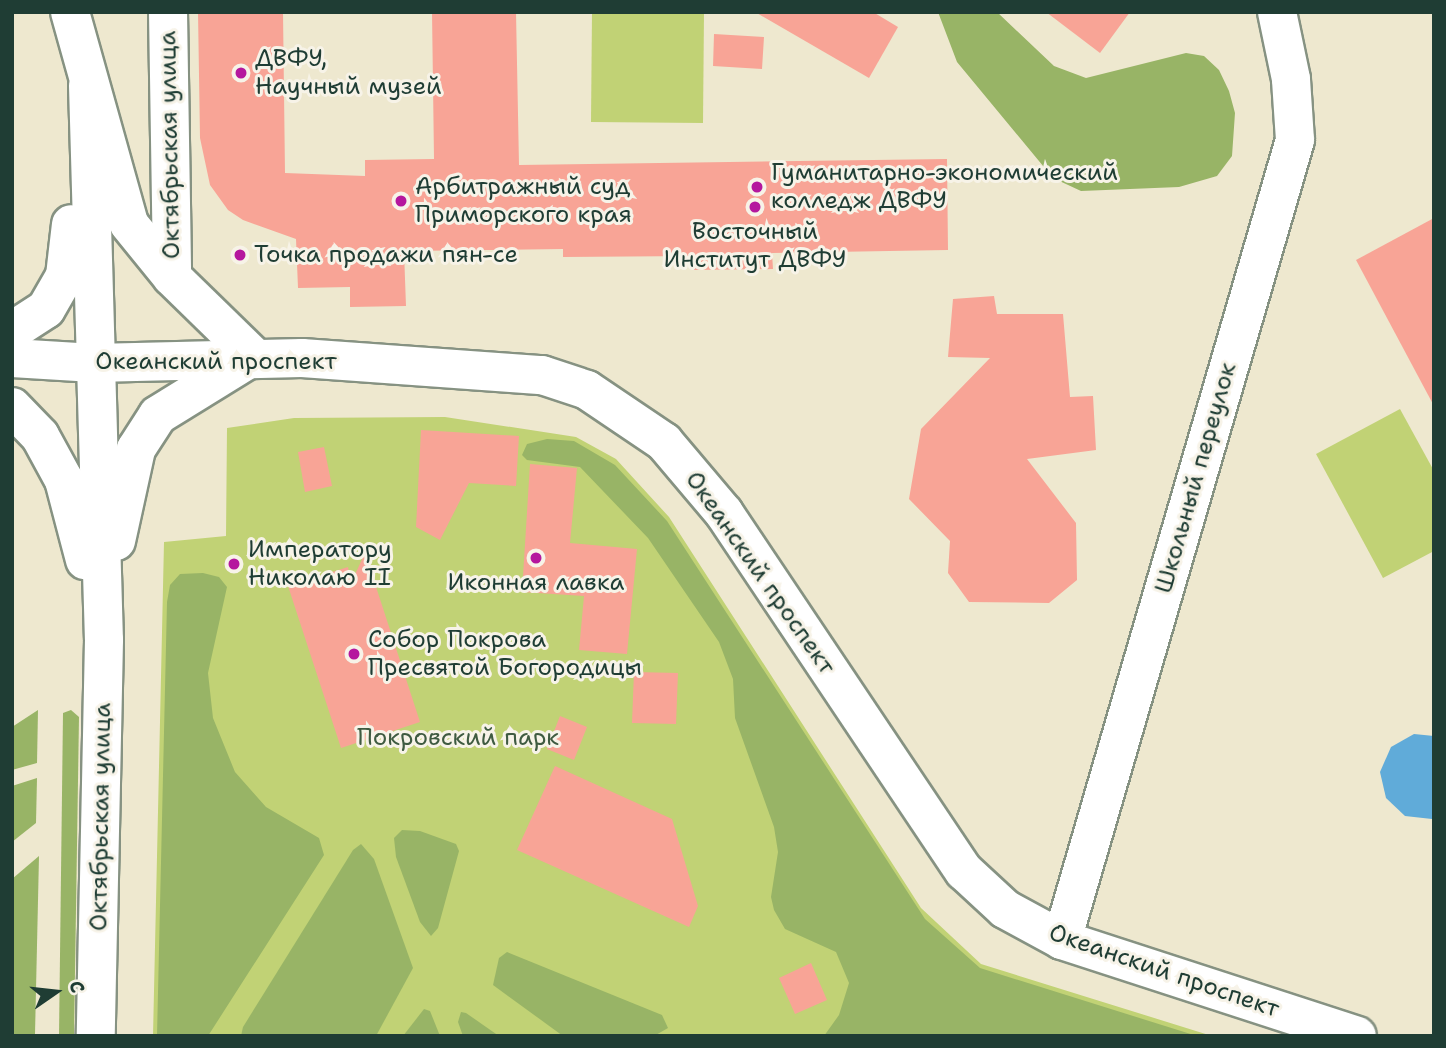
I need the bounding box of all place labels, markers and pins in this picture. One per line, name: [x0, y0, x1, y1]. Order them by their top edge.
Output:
place label: ДВФУ, Научный музей: [255, 45, 442, 101]
marker: ДВФУ, Научный музей: [233, 65, 249, 81]
place label: Гуманитарно-экономический колледж ДВФУ: [771, 159, 1118, 215]
place label: Арбитражный суд Приморского края: [415, 173, 632, 229]
marker: Гуманитарно-экономический колледж ДВФУ: [749, 179, 765, 195]
marker: Арбитражный суд Приморского края: [393, 193, 409, 209]
marker: Восточный Институт ДВФУ: [747, 199, 763, 215]
place label: Восточный Институт ДВФУ: [663, 218, 847, 274]
place label: Точка продажи пян-се: [254, 241, 518, 269]
marker: Точка продажи пян-се: [232, 247, 248, 263]
place label: Императору Николаю II: [248, 536, 392, 592]
marker: Иконная лавка: [528, 550, 544, 566]
marker: Императору Николаю II: [226, 556, 242, 572]
place label: Иконная лавка: [448, 569, 624, 597]
place label: Собор Покрова Пресвятой Богородицы: [368, 626, 642, 682]
marker: Собор Покрова Пресвятой Богородицы: [346, 646, 362, 662]

